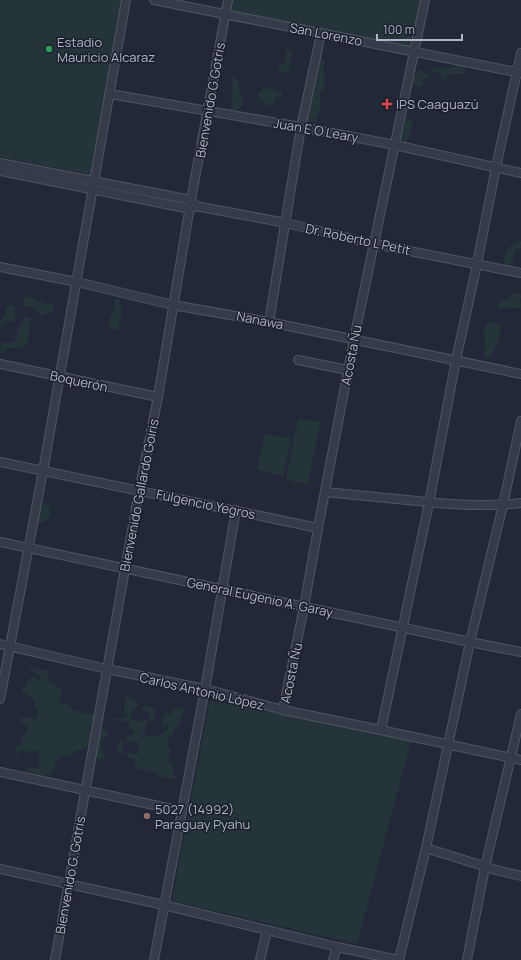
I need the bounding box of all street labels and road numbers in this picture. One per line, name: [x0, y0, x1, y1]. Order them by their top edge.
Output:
street label: San Lorenzo: [288, 18, 364, 50]
street label: Bienvenido G Gotris: [191, 41, 229, 159]
street label: Juan E O Leary: [272, 114, 360, 146]
street label: Dr. Roberto L Petit: [304, 219, 412, 259]
street label: Nanawa: [235, 307, 285, 333]
street label: Acosta Ñu: [336, 323, 366, 387]
street label: Boquerón: [48, 366, 110, 396]
street label: Bienvenido Gallardo Goiris: [115, 417, 163, 573]
street label: Fulgencio Yegros: [155, 485, 257, 523]
street label: General Eugenio A. Garay: [185, 573, 335, 621]
street label: Acosta Ñu: [276, 641, 306, 705]
street label: Carlos Antonio López: [138, 668, 266, 714]
street label: Bienvenido G. Gotris: [51, 814, 89, 935]

